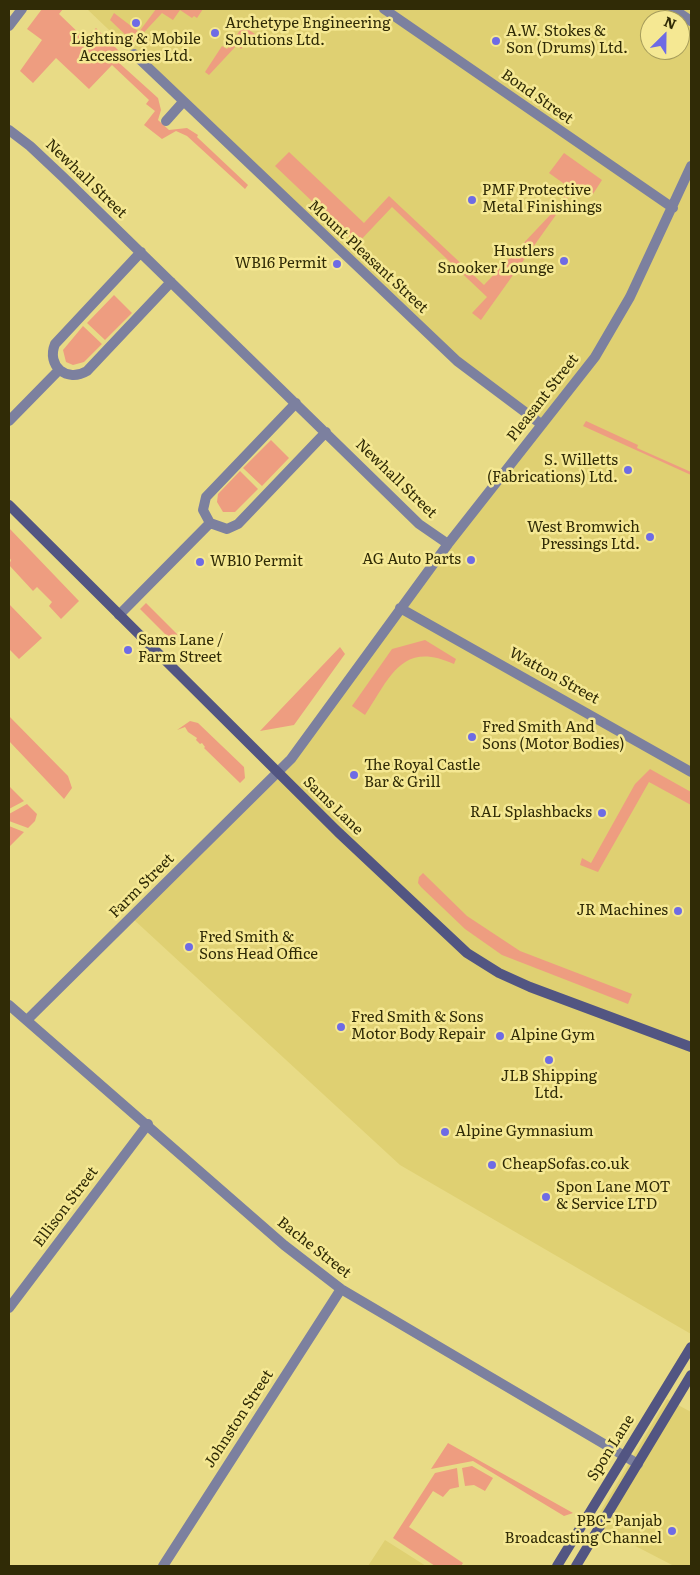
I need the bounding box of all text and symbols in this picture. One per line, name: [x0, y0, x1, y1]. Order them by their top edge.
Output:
north arrow: [640, 10, 690, 60]
text: N: [661, 11, 680, 34]
place label: Archetype Engineering Solutions Ltd.: [225, 15, 391, 50]
marker: Lighting & Mobile Accessories Ltd.: [130, 17, 142, 29]
place label: A.W. Stokes & Son (Drums) Ltd.: [506, 23, 628, 58]
marker: Archetype Engineering Solutions Ltd.: [209, 27, 221, 39]
place label: Lighting & Mobile Accessories Ltd.: [71, 31, 201, 66]
marker: A.W. Stokes & Son (Drums) Ltd.: [490, 35, 502, 47]
street label: Bond Street: [498, 66, 576, 128]
street label: Newhall Street: [42, 136, 130, 222]
place label: PMF Protective Metal Finishings: [482, 182, 602, 217]
marker: PMF Protective Metal Finishings: [466, 194, 478, 206]
street label: Mount Pleasant Street: [304, 197, 432, 317]
place label: Hustlers Snooker Lounge: [438, 243, 554, 278]
place label: WB16 Permit: [235, 255, 327, 273]
marker: Hustlers Snooker Lounge: [558, 255, 570, 267]
marker: WB16 Permit: [331, 258, 343, 270]
street label: Pleasant Street: [503, 351, 583, 445]
street label: Newhall Street: [352, 436, 440, 522]
place label: S. Willetts (Fabrications) Ltd.: [487, 452, 618, 487]
marker: S. Willetts (Fabrications) Ltd.: [622, 464, 634, 476]
place label: West Bromwich Pressings Ltd.: [527, 519, 640, 554]
marker: West Bromwich Pressings Ltd.: [644, 531, 656, 543]
place label: AG Auto Parts: [362, 551, 461, 569]
place label: WB10 Permit: [210, 553, 303, 571]
marker: AG Auto Parts: [465, 554, 477, 566]
marker: WB10 Permit: [194, 556, 206, 568]
place label: Sams Lane / Farm Street: [138, 632, 223, 667]
marker: Sams Lane / Farm Street: [122, 644, 134, 656]
street label: Watton Street: [506, 644, 602, 708]
place label: Fred Smith And Sons (Motor Bodies): [482, 719, 624, 754]
marker: Fred Smith And Sons (Motor Bodies): [466, 731, 478, 743]
place label: The Royal Castle Bar & Grill: [364, 757, 480, 792]
marker: The Royal Castle Bar & Grill: [348, 769, 360, 781]
street label: Sams Lane: [299, 773, 367, 839]
place label: RAL Splashbacks: [470, 804, 592, 822]
marker: RAL Splashbacks: [596, 807, 608, 819]
street label: Farm Street: [106, 850, 178, 922]
place label: JR Machines: [577, 902, 668, 920]
marker: JR Machines: [672, 905, 684, 917]
place label: Fred Smith & Sons Head Office: [199, 929, 318, 964]
marker: Fred Smith & Sons Head Office: [183, 941, 195, 953]
place label: Fred Smith & Sons Motor Body Repair: [351, 1009, 486, 1044]
marker: Fred Smith & Sons Motor Body Repair: [335, 1021, 347, 1033]
place label: Alpine Gym: [510, 1027, 595, 1045]
marker: Alpine Gym: [494, 1030, 506, 1042]
marker: JLB Shipping Ltd.: [543, 1054, 555, 1066]
place label: JLB Shipping Ltd.: [501, 1068, 597, 1103]
place label: Alpine Gymnasium: [455, 1123, 594, 1141]
marker: Alpine Gymnasium: [439, 1126, 451, 1138]
place label: CheapSofas.co.uk: [502, 1156, 629, 1174]
marker: CheapSofas.co.uk: [486, 1159, 498, 1171]
street label: Ellison Street: [30, 1163, 102, 1251]
place label: Spon Lane MOT & Service LTD: [556, 1179, 671, 1214]
marker: Spon Lane MOT & Service LTD: [540, 1191, 552, 1203]
street label: Bache Street: [273, 1214, 355, 1282]
street label: Johnston Street: [201, 1367, 277, 1471]
street label: Spon Lane: [584, 1411, 638, 1485]
place label: PBC- Panjab Broadcasting Channel: [505, 1513, 662, 1548]
marker: PBC- Panjab Broadcasting Channel: [666, 1525, 678, 1537]

